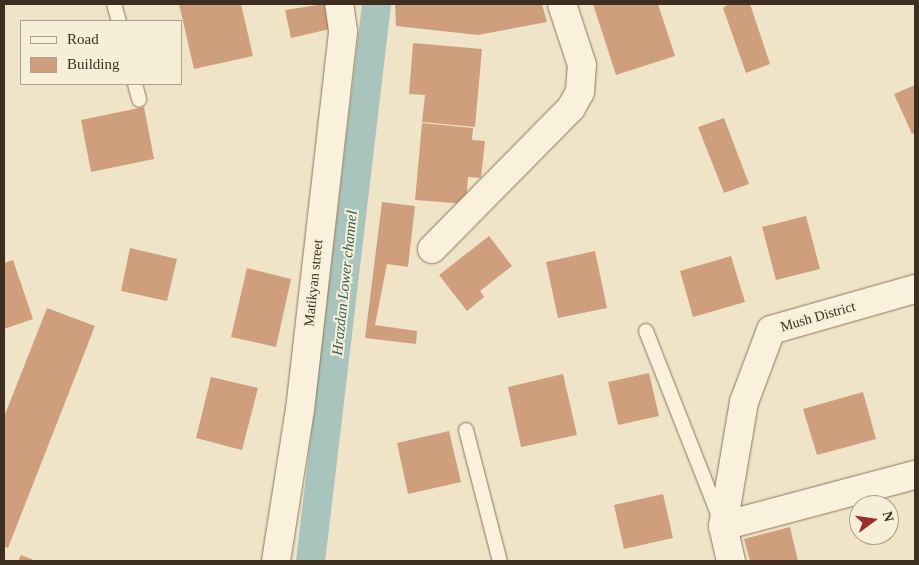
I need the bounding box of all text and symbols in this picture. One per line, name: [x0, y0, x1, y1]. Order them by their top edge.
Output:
legend: [20, 20, 182, 85]
text: Road: [67, 31, 99, 47]
text: Building: [67, 56, 120, 72]
water label: Hrazdan Lower channel: [328, 210, 362, 356]
street label: Matikyan street: [301, 239, 327, 327]
street label: Mush District: [778, 298, 858, 336]
north arrow: [849, 495, 899, 545]
text: N: [880, 510, 897, 523]

